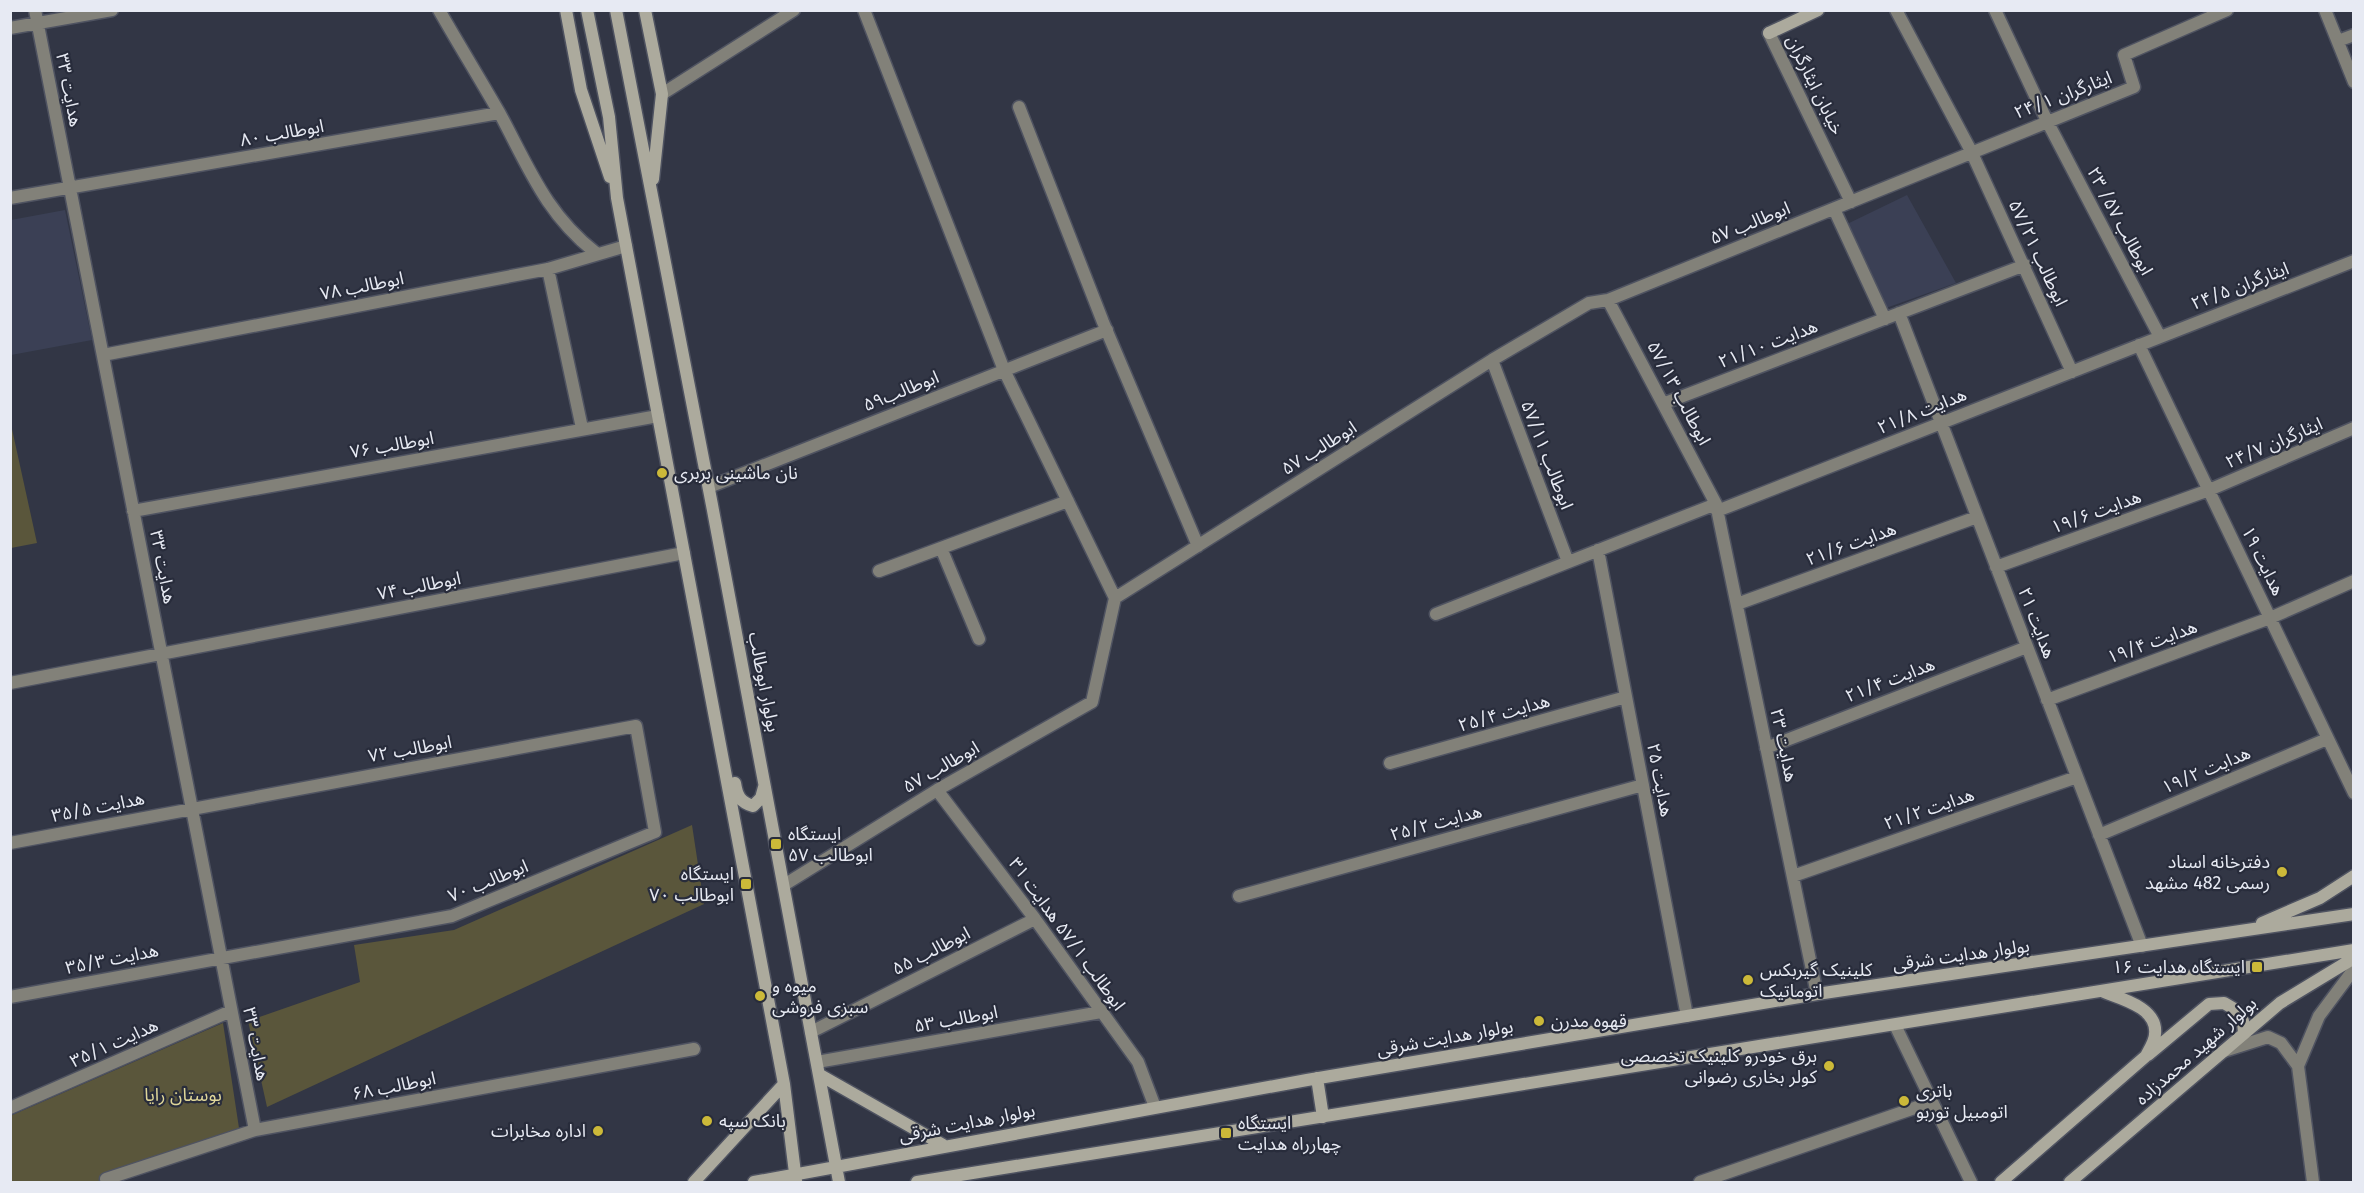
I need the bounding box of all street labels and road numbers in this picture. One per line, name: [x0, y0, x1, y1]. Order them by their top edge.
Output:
street label: خیابان ایثارگران: [1781, 32, 1849, 138]
street label: هدایت ۳۳: [51, 51, 87, 129]
street label: ایثارگران ۲۴/۱: [2011, 66, 2115, 124]
street label: ابوطالب ۸۰: [238, 115, 326, 151]
street label: ابوطالب ۵۷/ ۲۳: [2082, 163, 2158, 279]
street label: ابوطالب ۵۷/۲۱: [2004, 196, 2072, 310]
street label: ابوطالب ۵۷: [1707, 197, 1793, 249]
street label: ایثارگران ۲۴/۵: [2188, 257, 2292, 315]
street label: ابوطالب ۷۸: [318, 267, 406, 305]
street label: هدایت ۲۱/۱۰: [1715, 315, 1821, 373]
street label: ابوطالب ۵۷/۱۳: [1642, 337, 1716, 449]
street label: ابوطالب۵۹: [860, 366, 942, 416]
street label: هدایت ۲۱/۸: [1874, 383, 1970, 439]
street label: ابوطالب ۵۷/۱۱: [1516, 398, 1578, 512]
street label: ایثارگران ۲۴/۷: [2222, 413, 2326, 473]
street label: ابوطالب ۵۷: [1277, 416, 1361, 480]
street label: ابوطالب ۷۶: [348, 427, 436, 463]
street label: هدایت ۱۹/۶: [2048, 486, 2144, 538]
street label: هدایت ۲۱/۶: [1803, 518, 1899, 570]
street label: هدایت ۱۹: [2237, 523, 2289, 599]
street label: هدایت ۳۳: [145, 528, 181, 606]
street label: ابوطالب ۷۴: [375, 567, 463, 605]
street label: هدایت ۲۱: [2013, 584, 2061, 662]
street label: هدایت ۱۹/۴: [2104, 616, 2200, 668]
street label: بولوار ابوطالب: [744, 630, 784, 734]
street label: هدایت ۲۱/۴: [1842, 653, 1938, 707]
street label: هدایت ۲۵/۴: [1456, 689, 1552, 737]
street label: هدایت ۲۳: [1765, 706, 1803, 784]
street label: ابوطالب ۷۲: [366, 731, 454, 767]
street label: ابوطالب ۵۷: [899, 736, 983, 798]
street label: هدایت ۲۵: [1642, 741, 1678, 819]
street label: هدایت ۱۹/۲: [2158, 741, 2254, 799]
street label: هدایت ۲۱/۲: [1881, 783, 1977, 835]
street label: هدایت ۳۵/۵: [50, 787, 146, 827]
street label: هدایت ۲۵/۲: [1388, 800, 1484, 846]
street label: ابوطالب ۵۷/۱ هدایت ۳۱: [1004, 853, 1130, 1015]
street label: ابوطالب ۷۰: [445, 855, 531, 907]
street label: ابوطالب ۵۵: [888, 922, 974, 980]
street label: بولوار هدایت شرقی: [1891, 934, 2031, 976]
street label: هدایت ۳۵/۳: [64, 939, 160, 979]
street label: بولوار شهید محمدزاده: [2131, 992, 2261, 1110]
street label: ابوطالب ۵۳: [912, 1001, 1000, 1037]
street label: هدایت ۳۳: [238, 1005, 274, 1083]
street label: هدایت ۳۵/۱: [66, 1014, 162, 1072]
street label: بولوار هدایت شرقی: [1375, 1015, 1515, 1061]
street label: ابوطالب ۶۸: [350, 1067, 438, 1105]
street label: بولوار هدایت شرقی: [897, 1099, 1037, 1147]

